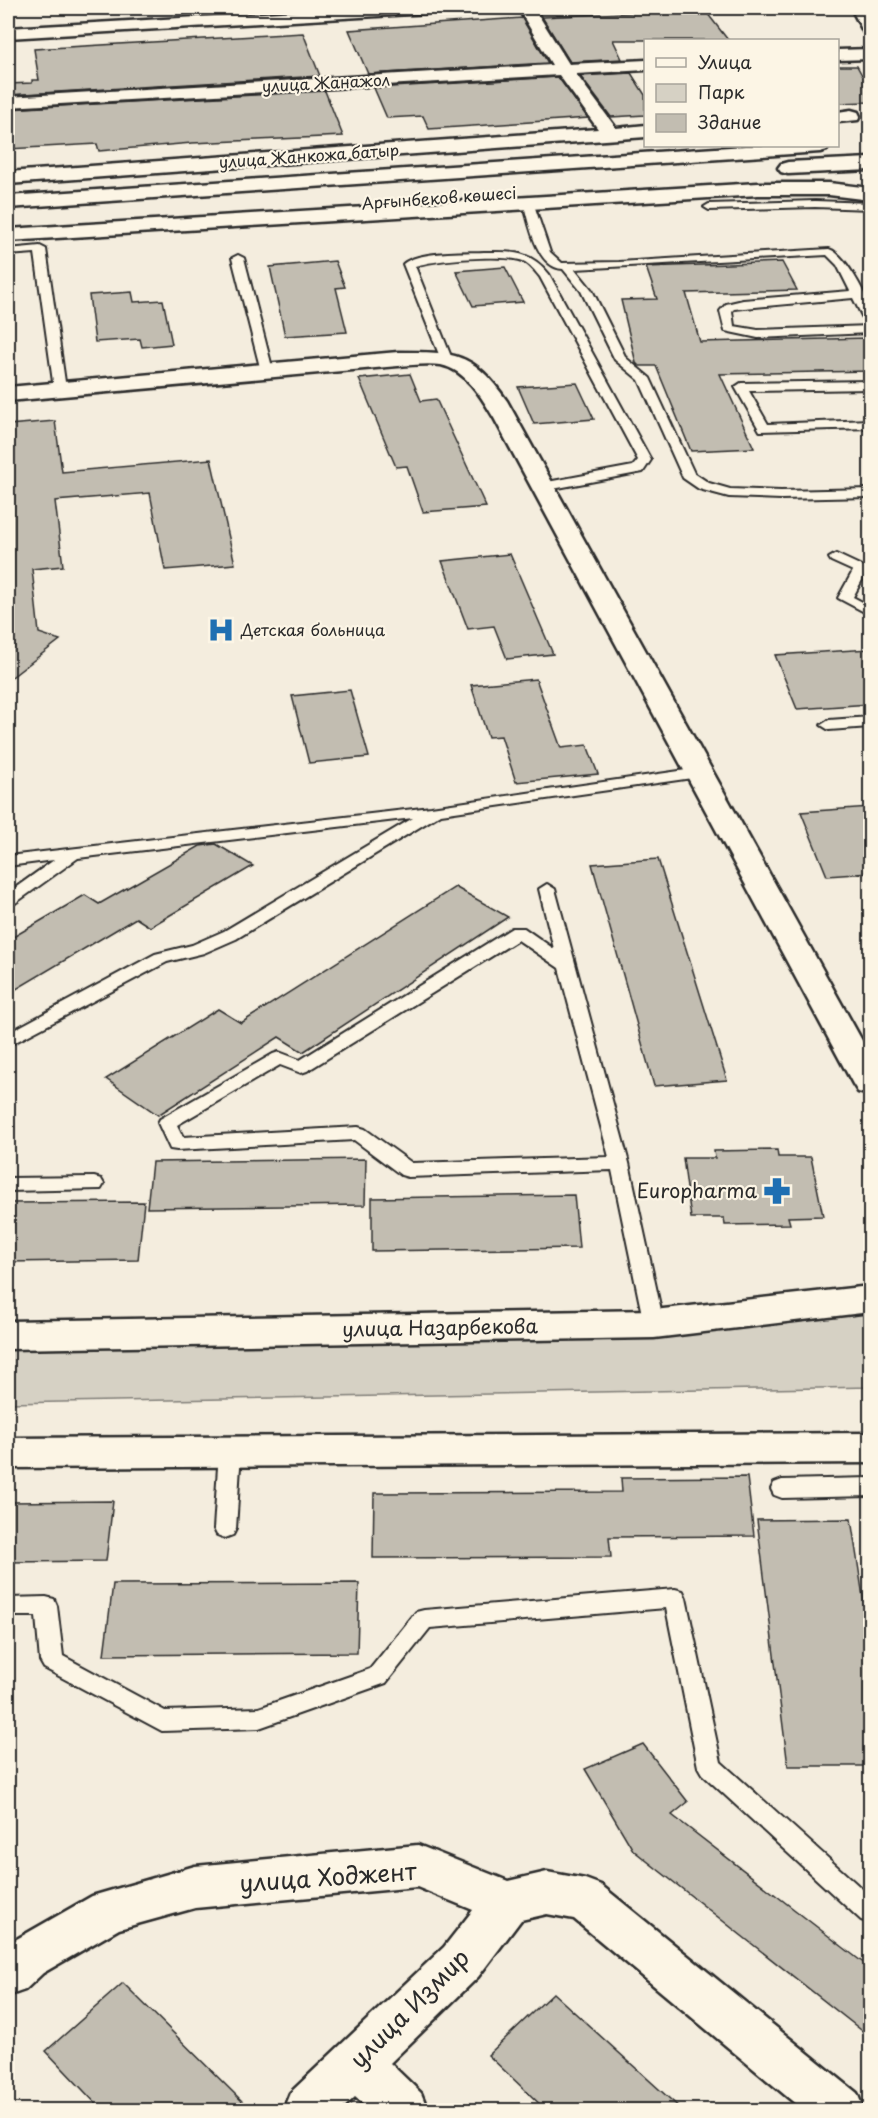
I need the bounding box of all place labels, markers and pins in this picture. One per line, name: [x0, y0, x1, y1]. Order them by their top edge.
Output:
hospital icon: Детская больница: [206, 615, 236, 645]
place label: Детская больница: [240, 617, 385, 641]
place label: Europharma: [637, 1175, 757, 1205]
pharmacy icon: Europharma: [762, 1176, 792, 1206]

